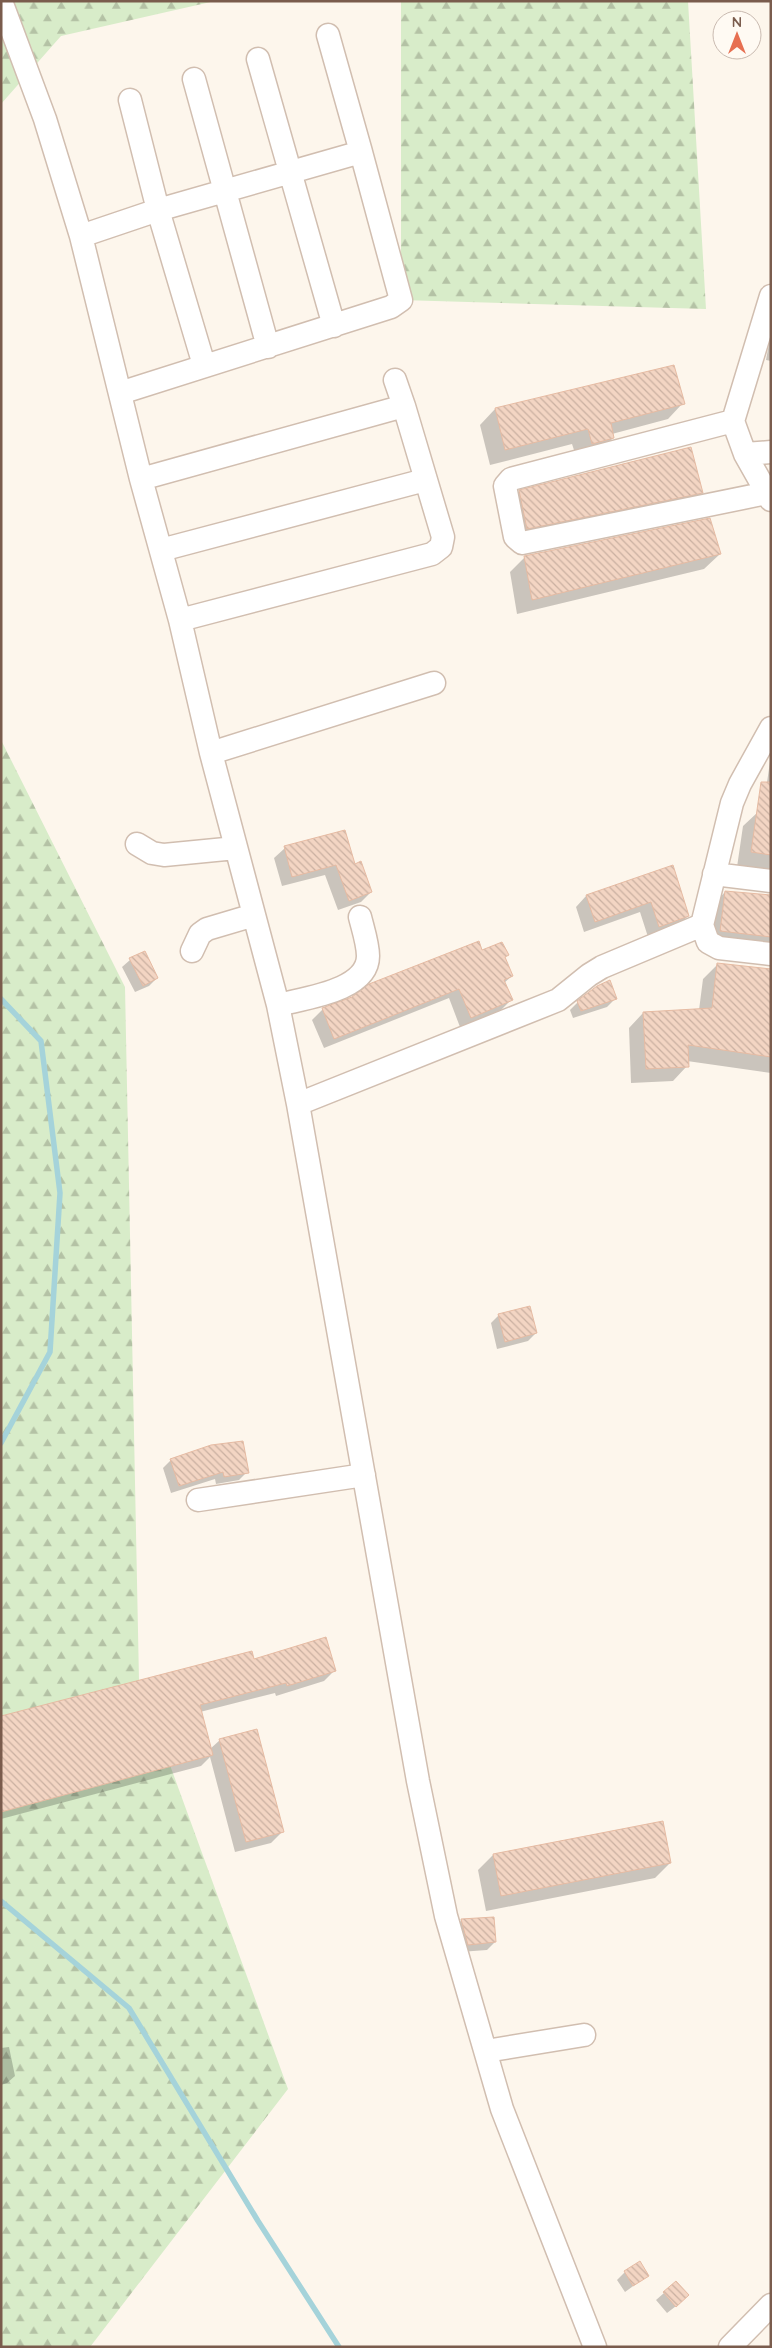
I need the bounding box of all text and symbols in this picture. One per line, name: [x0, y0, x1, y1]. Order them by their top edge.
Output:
north arrow: [712, 10, 762, 60]
text: N: [732, 13, 742, 31]

